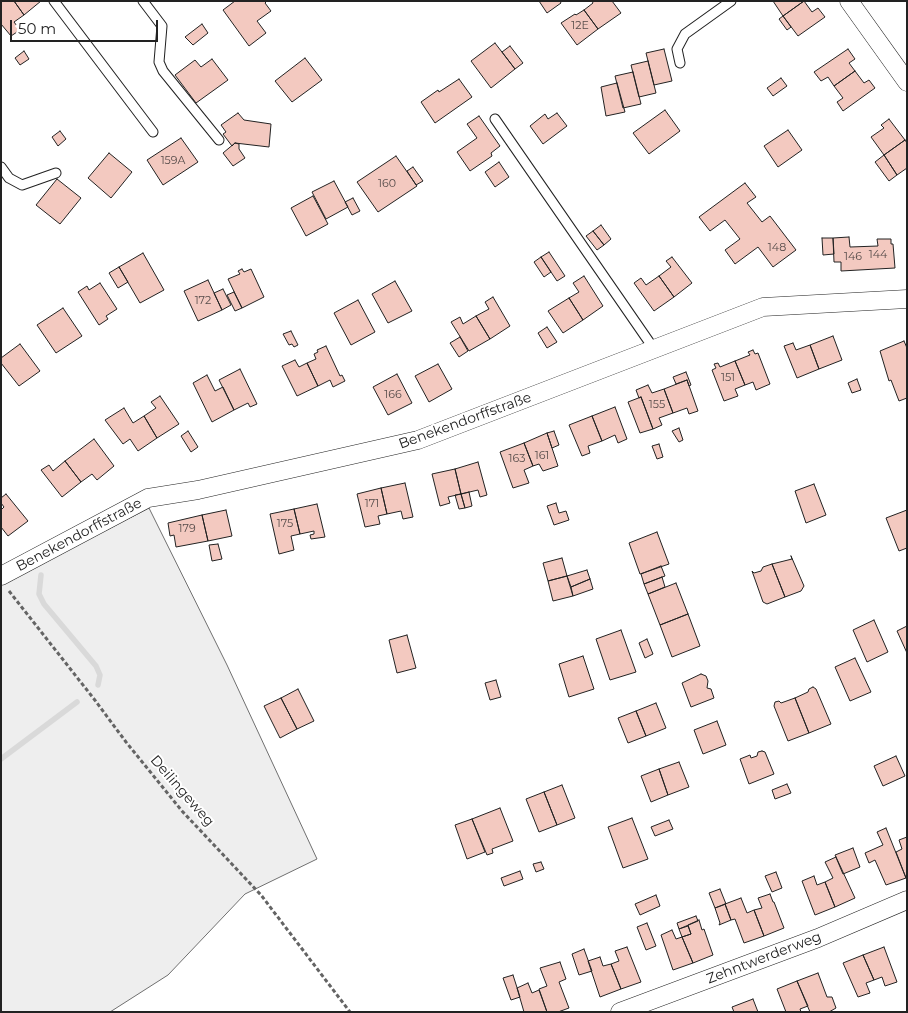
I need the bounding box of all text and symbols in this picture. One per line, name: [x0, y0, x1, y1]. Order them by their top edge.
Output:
scale bar: [12, 10, 160, 42]
text: 50 m: [18, 19, 56, 38]
house number: 12E: [571, 19, 589, 33]
house number: 159A: [161, 154, 185, 168]
house number: 160: [378, 177, 396, 191]
house number: 148: [768, 241, 786, 255]
house number: 144: [869, 248, 887, 262]
house number: 146: [844, 250, 862, 264]
house number: 172: [195, 294, 211, 308]
house number: 151: [721, 371, 735, 385]
house number: 166: [384, 388, 402, 402]
street label: Benekendorffstraße: [396, 389, 534, 453]
house number: 155: [649, 398, 665, 412]
house number: 161: [535, 449, 549, 463]
house number: 163: [509, 452, 525, 466]
street label: Benekendorffstraße: [13, 495, 145, 575]
house number: 171: [365, 497, 379, 511]
house number: 175: [277, 517, 293, 531]
house number: 179: [178, 522, 196, 536]
street label: Deilingeweg: [147, 752, 217, 830]
street label: Zehntwerderweg: [704, 928, 824, 988]

